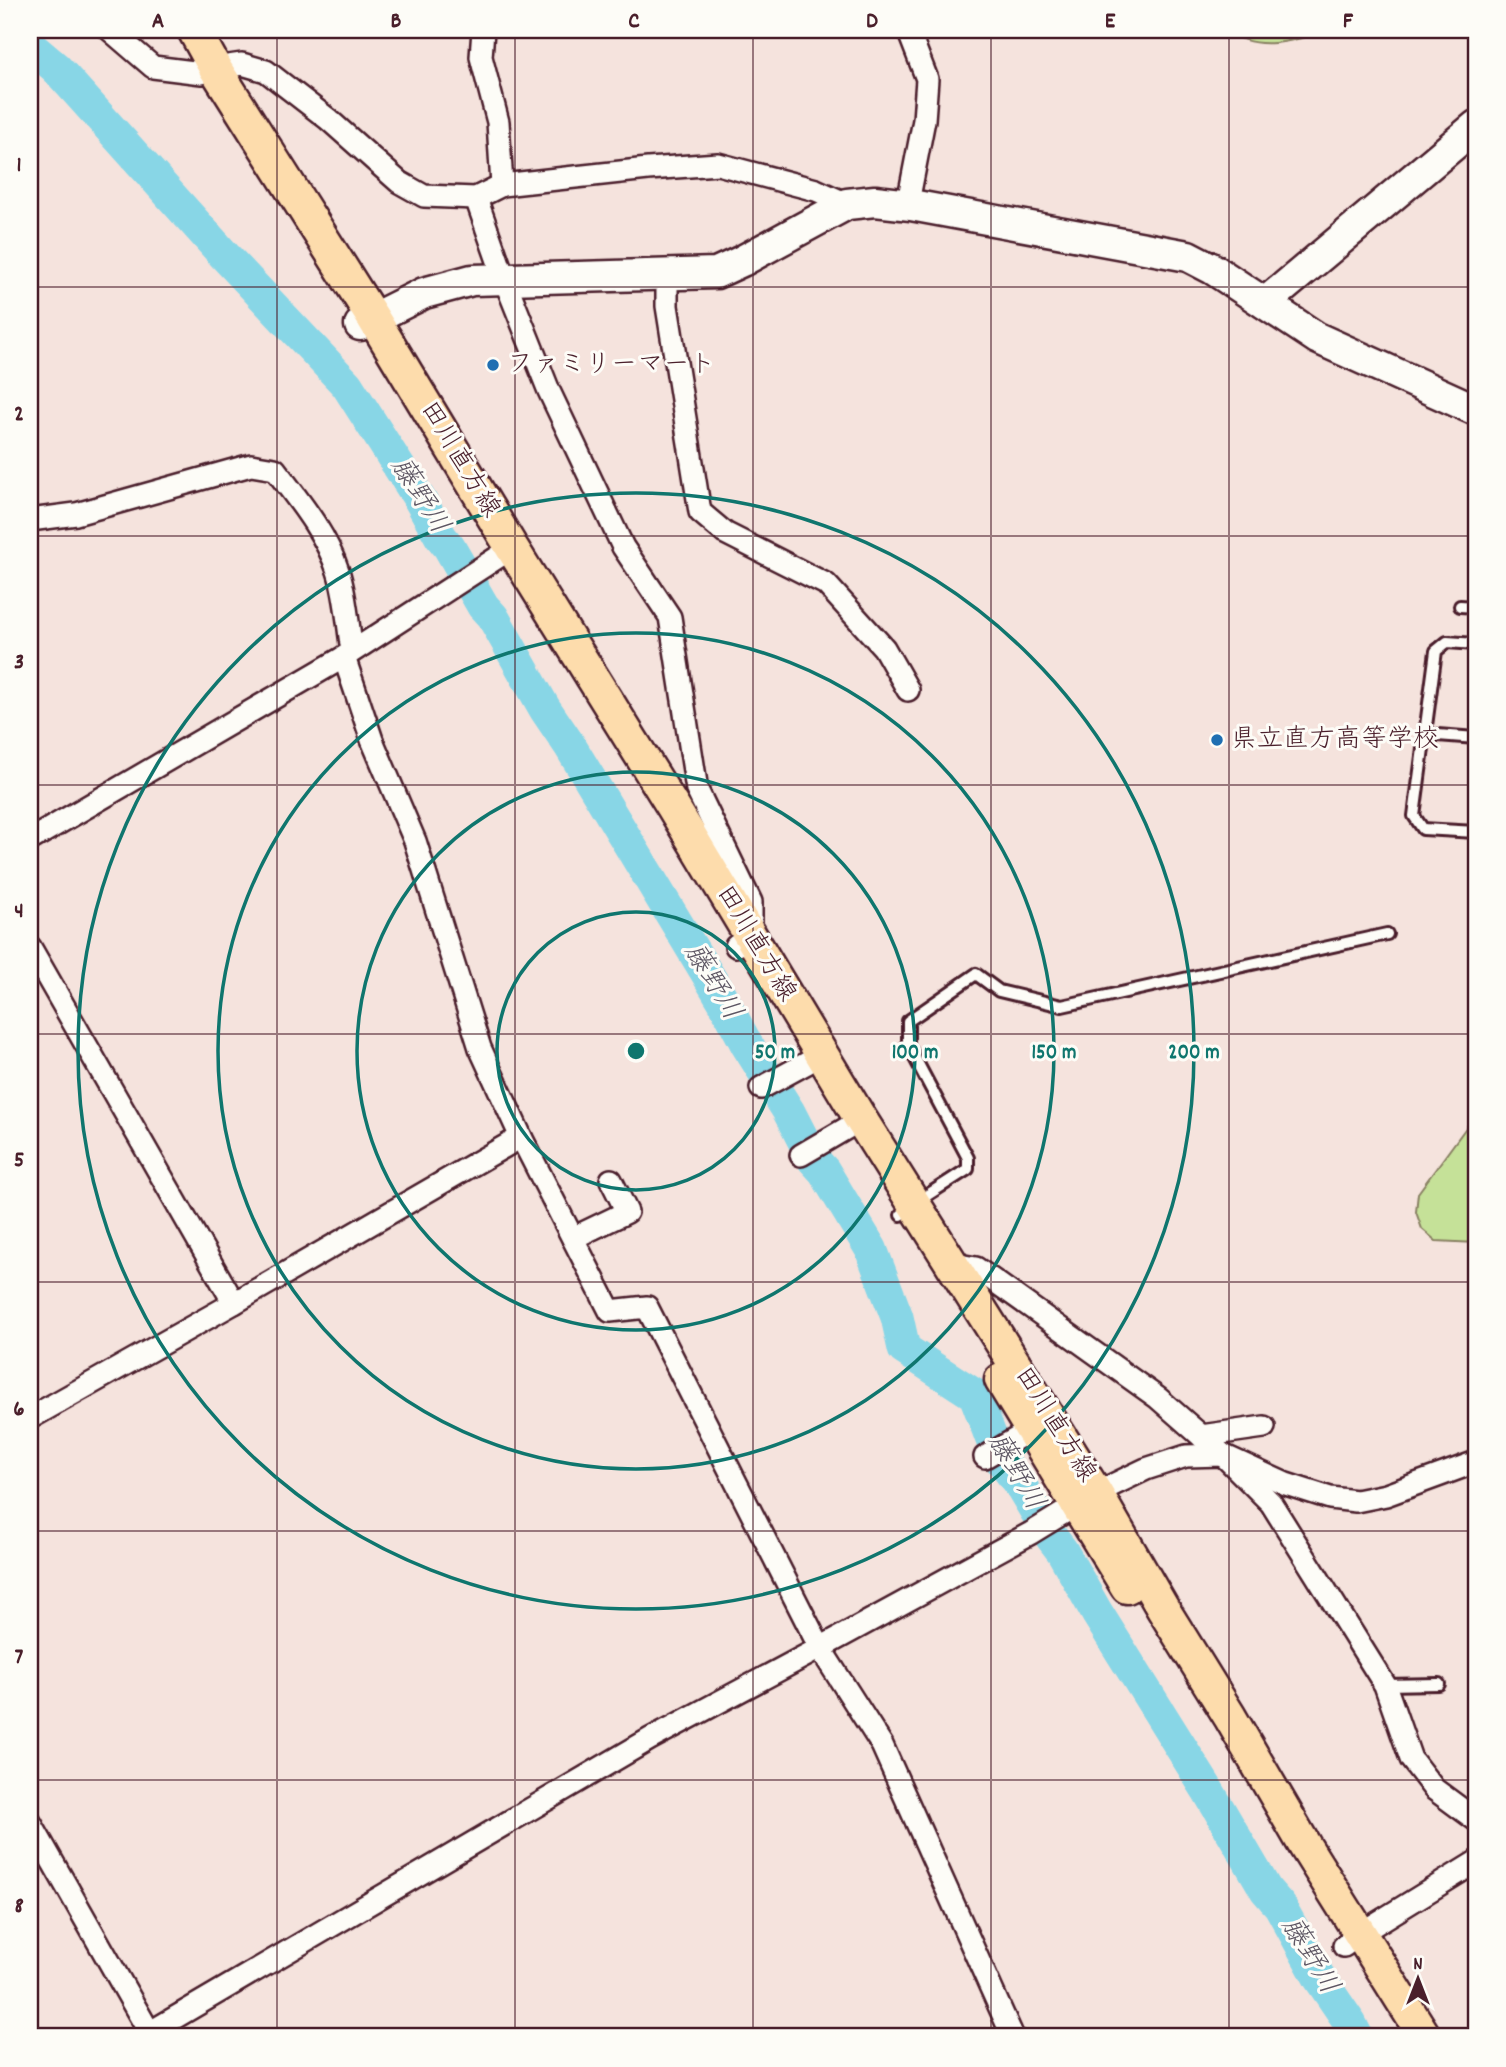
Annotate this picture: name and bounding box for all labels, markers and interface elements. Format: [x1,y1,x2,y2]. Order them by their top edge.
text: A [152,6,164,39]
text: B [391,6,402,39]
text: C [628,6,640,39]
text: D [866,6,878,39]
text: E [1105,6,1116,39]
text: F [1343,6,1354,39]
text: 1 [16,150,22,183]
place label: ファミリーマート [507,347,716,384]
marker: ファミリーマート [485,357,501,373]
street label: 田川直方線 [410,395,508,525]
text: 2 [14,399,24,432]
water label: 藤野川 [379,451,457,543]
text: 3 [14,647,24,680]
place label: 県立直方高等学校 [1231,722,1439,759]
marker: 県立直方高等学校 [1209,732,1225,748]
street label: 田川直方線 [706,879,804,1009]
text: 4 [14,896,24,929]
water label: 藤野川 [672,937,750,1029]
centre of rings [624,1039,648,1063]
text: 50 m [755,1039,795,1069]
text: 100 m [892,1039,938,1069]
text: 150 m [1031,1039,1077,1069]
text: 200 m [1168,1039,1220,1069]
text: 5 [14,1145,24,1178]
street label: 田川直方線 [1004,1360,1104,1490]
text: 6 [13,1394,25,1427]
water label: 藤野川 [976,1427,1052,1519]
text: 7 [15,1642,24,1675]
text: 8 [14,1891,24,1924]
water label: 藤野川 [1269,1911,1347,2003]
north arrow [1384,1944,1454,2014]
text: N [1413,1952,1423,1979]

